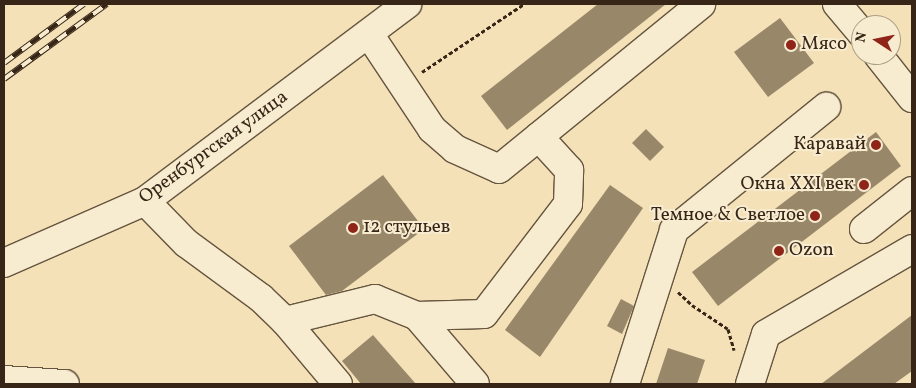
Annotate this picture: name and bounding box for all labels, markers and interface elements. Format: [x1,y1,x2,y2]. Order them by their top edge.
north arrow [851,15,901,65]
text: N [851,30,872,44]
place label: Мясо [801,34,847,56]
marker: Мясо [785,39,797,51]
street label: Оренбургская улица [135,86,293,210]
place label: Каравай [793,134,866,156]
marker: Каравай [870,139,882,151]
place label: Окна XXI век [741,174,854,196]
marker: Окна XXI век [858,179,870,191]
place label: Темное & Светлое [651,205,805,227]
marker: Темное & Светлое [809,210,821,222]
place label: 12 стульев [363,217,450,239]
marker: 12 стульев [347,222,359,234]
place label: Ozon [789,240,834,262]
marker: Ozon [773,245,785,257]

